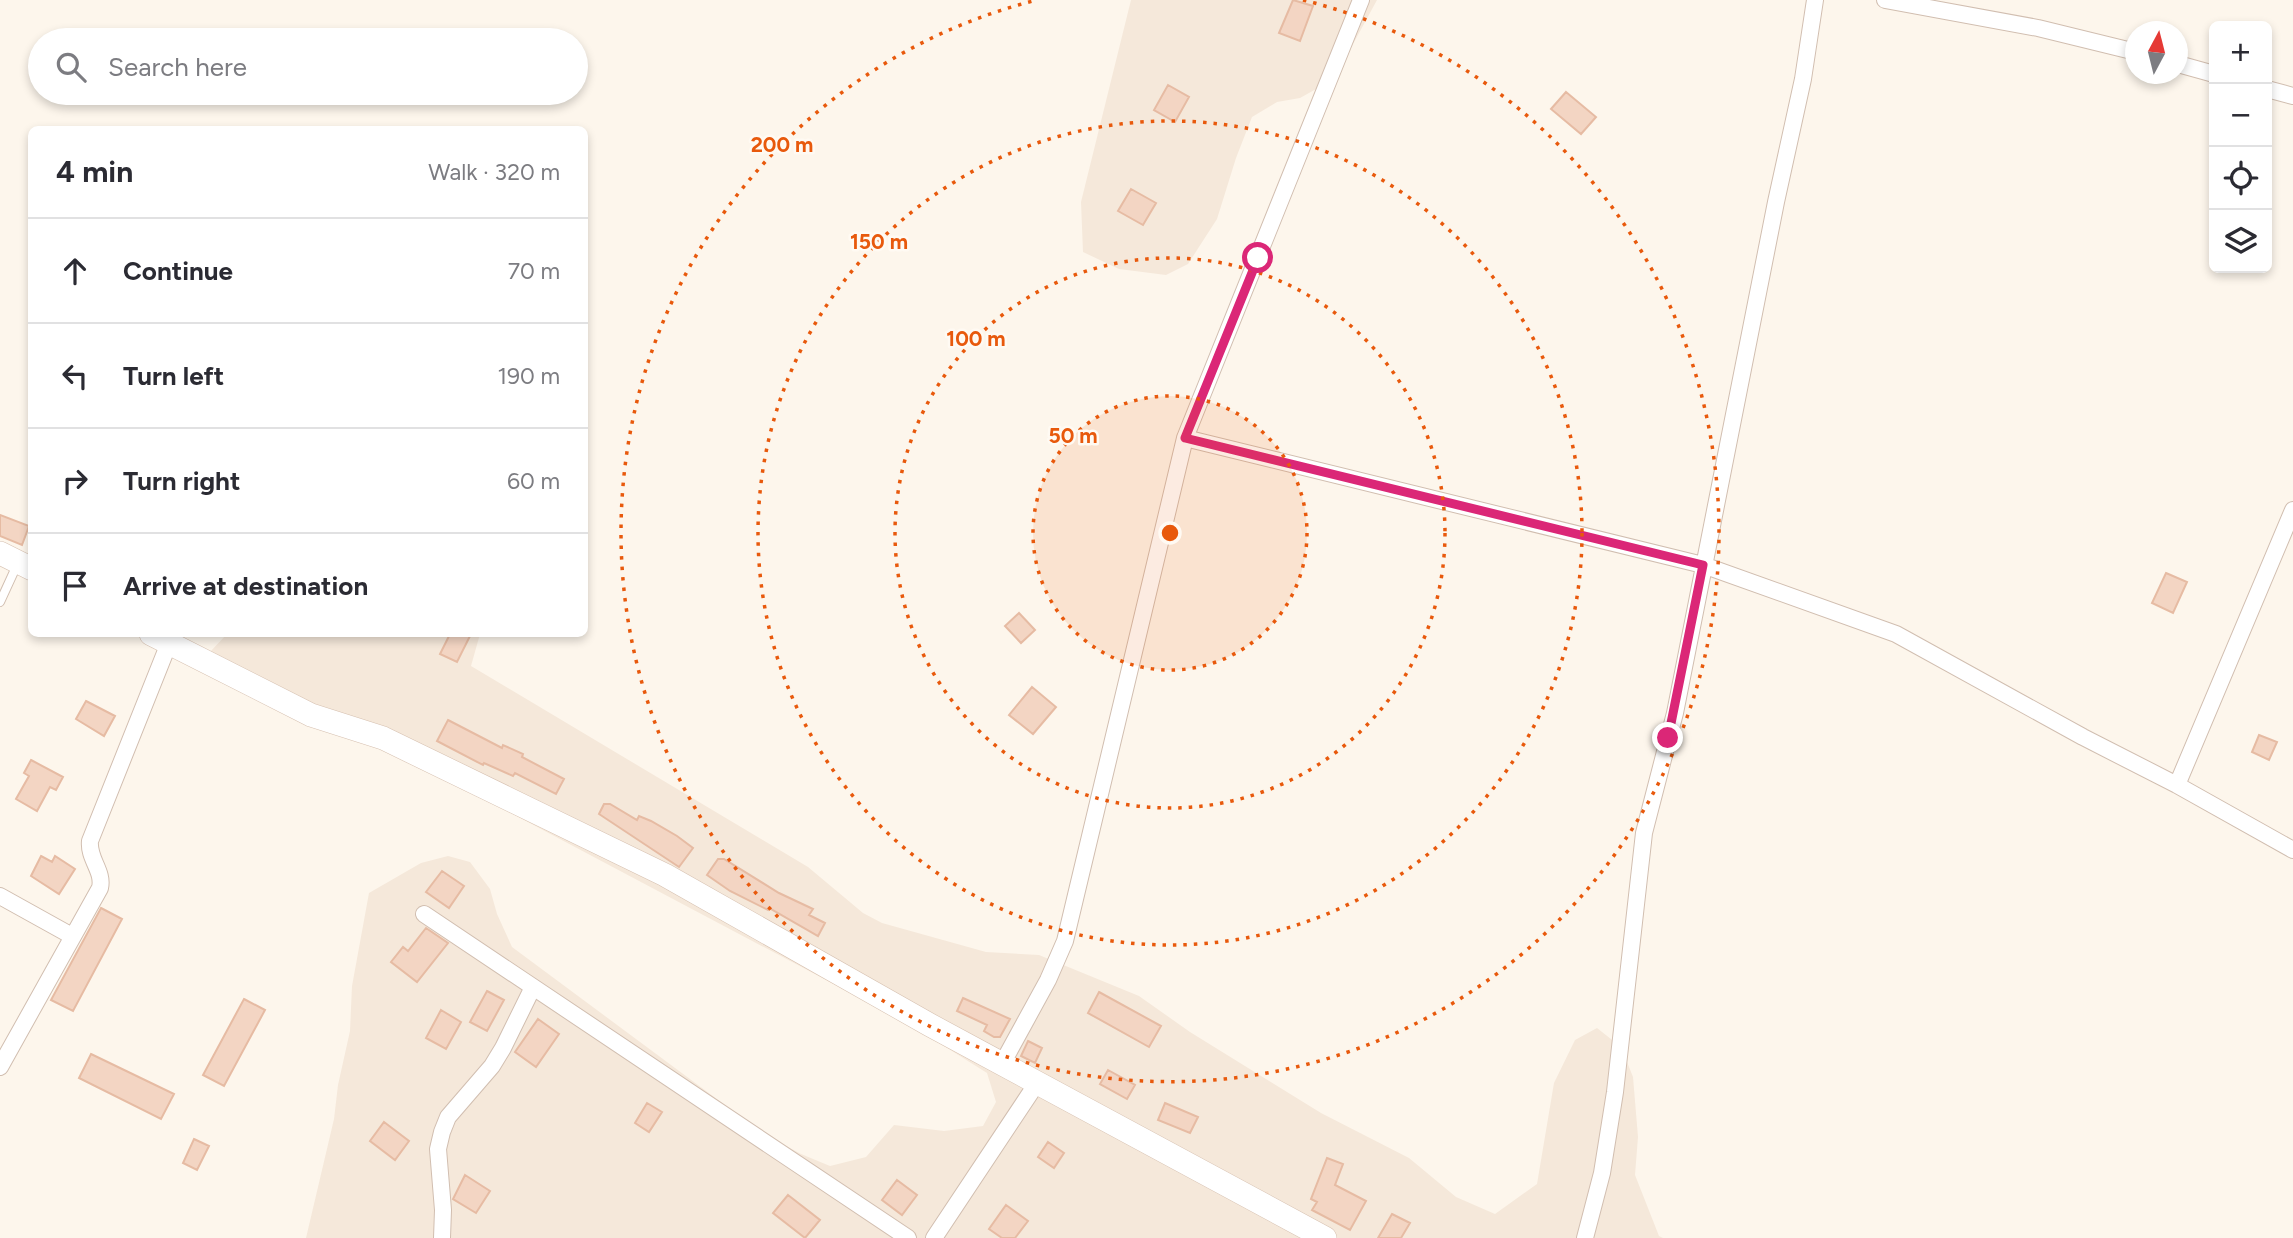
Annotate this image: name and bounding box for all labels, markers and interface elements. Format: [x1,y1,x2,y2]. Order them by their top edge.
north arrow [2125,21,2188,84]
map controls [2209,21,2272,273]
button: + [2209,21,2272,84]
search box [28,28,588,105]
icon: search [52,48,90,86]
text: Search here [108,51,247,83]
button: − [2209,84,2272,147]
text: 200 m [751,132,813,157]
button: locate [2209,147,2272,210]
text: 4 min [56,153,133,190]
text: Walk · 320 m [428,158,560,186]
button: layers [2209,210,2272,273]
text: 150 m [850,229,908,254]
route start [1242,242,1273,273]
icon: ahead [56,252,94,290]
text: Continue [123,255,233,287]
text: 70 m [508,257,560,285]
text: 100 m [946,326,1006,351]
icon: left [56,357,94,395]
text: Turn left [123,360,224,392]
text: 190 m [497,362,560,390]
text: 50 m [1048,423,1098,448]
icon: right [56,462,94,500]
text: Turn right [123,465,240,497]
text: 60 m [507,467,560,495]
centre of rings [1158,521,1182,545]
icon: arrive [56,567,94,605]
text: Arrive at destination [123,570,368,602]
route end [1652,722,1683,753]

